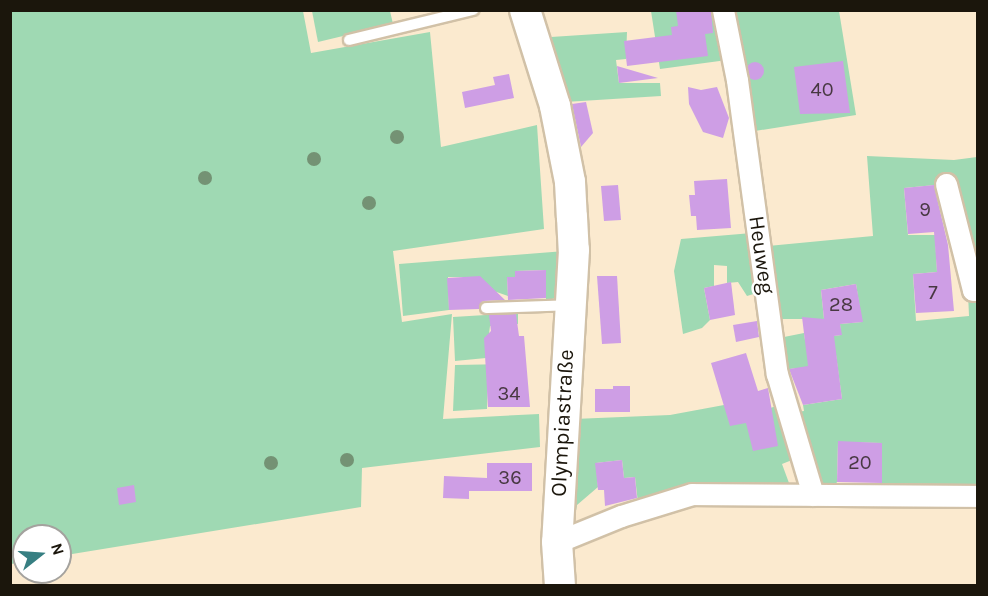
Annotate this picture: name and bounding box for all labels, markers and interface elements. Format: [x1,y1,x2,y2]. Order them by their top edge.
house number: 40 [810,77,834,101]
house number: 9 [919,197,931,221]
street label: Heuweg [742,214,780,296]
house number: 7 [928,280,938,304]
house number: 28 [829,292,853,316]
street label: Olympiastraße [546,349,580,497]
house number: 34 [498,381,520,405]
house number: 20 [848,450,872,474]
house number: 36 [498,465,522,489]
north arrow [12,524,72,584]
text: N [47,541,69,557]

